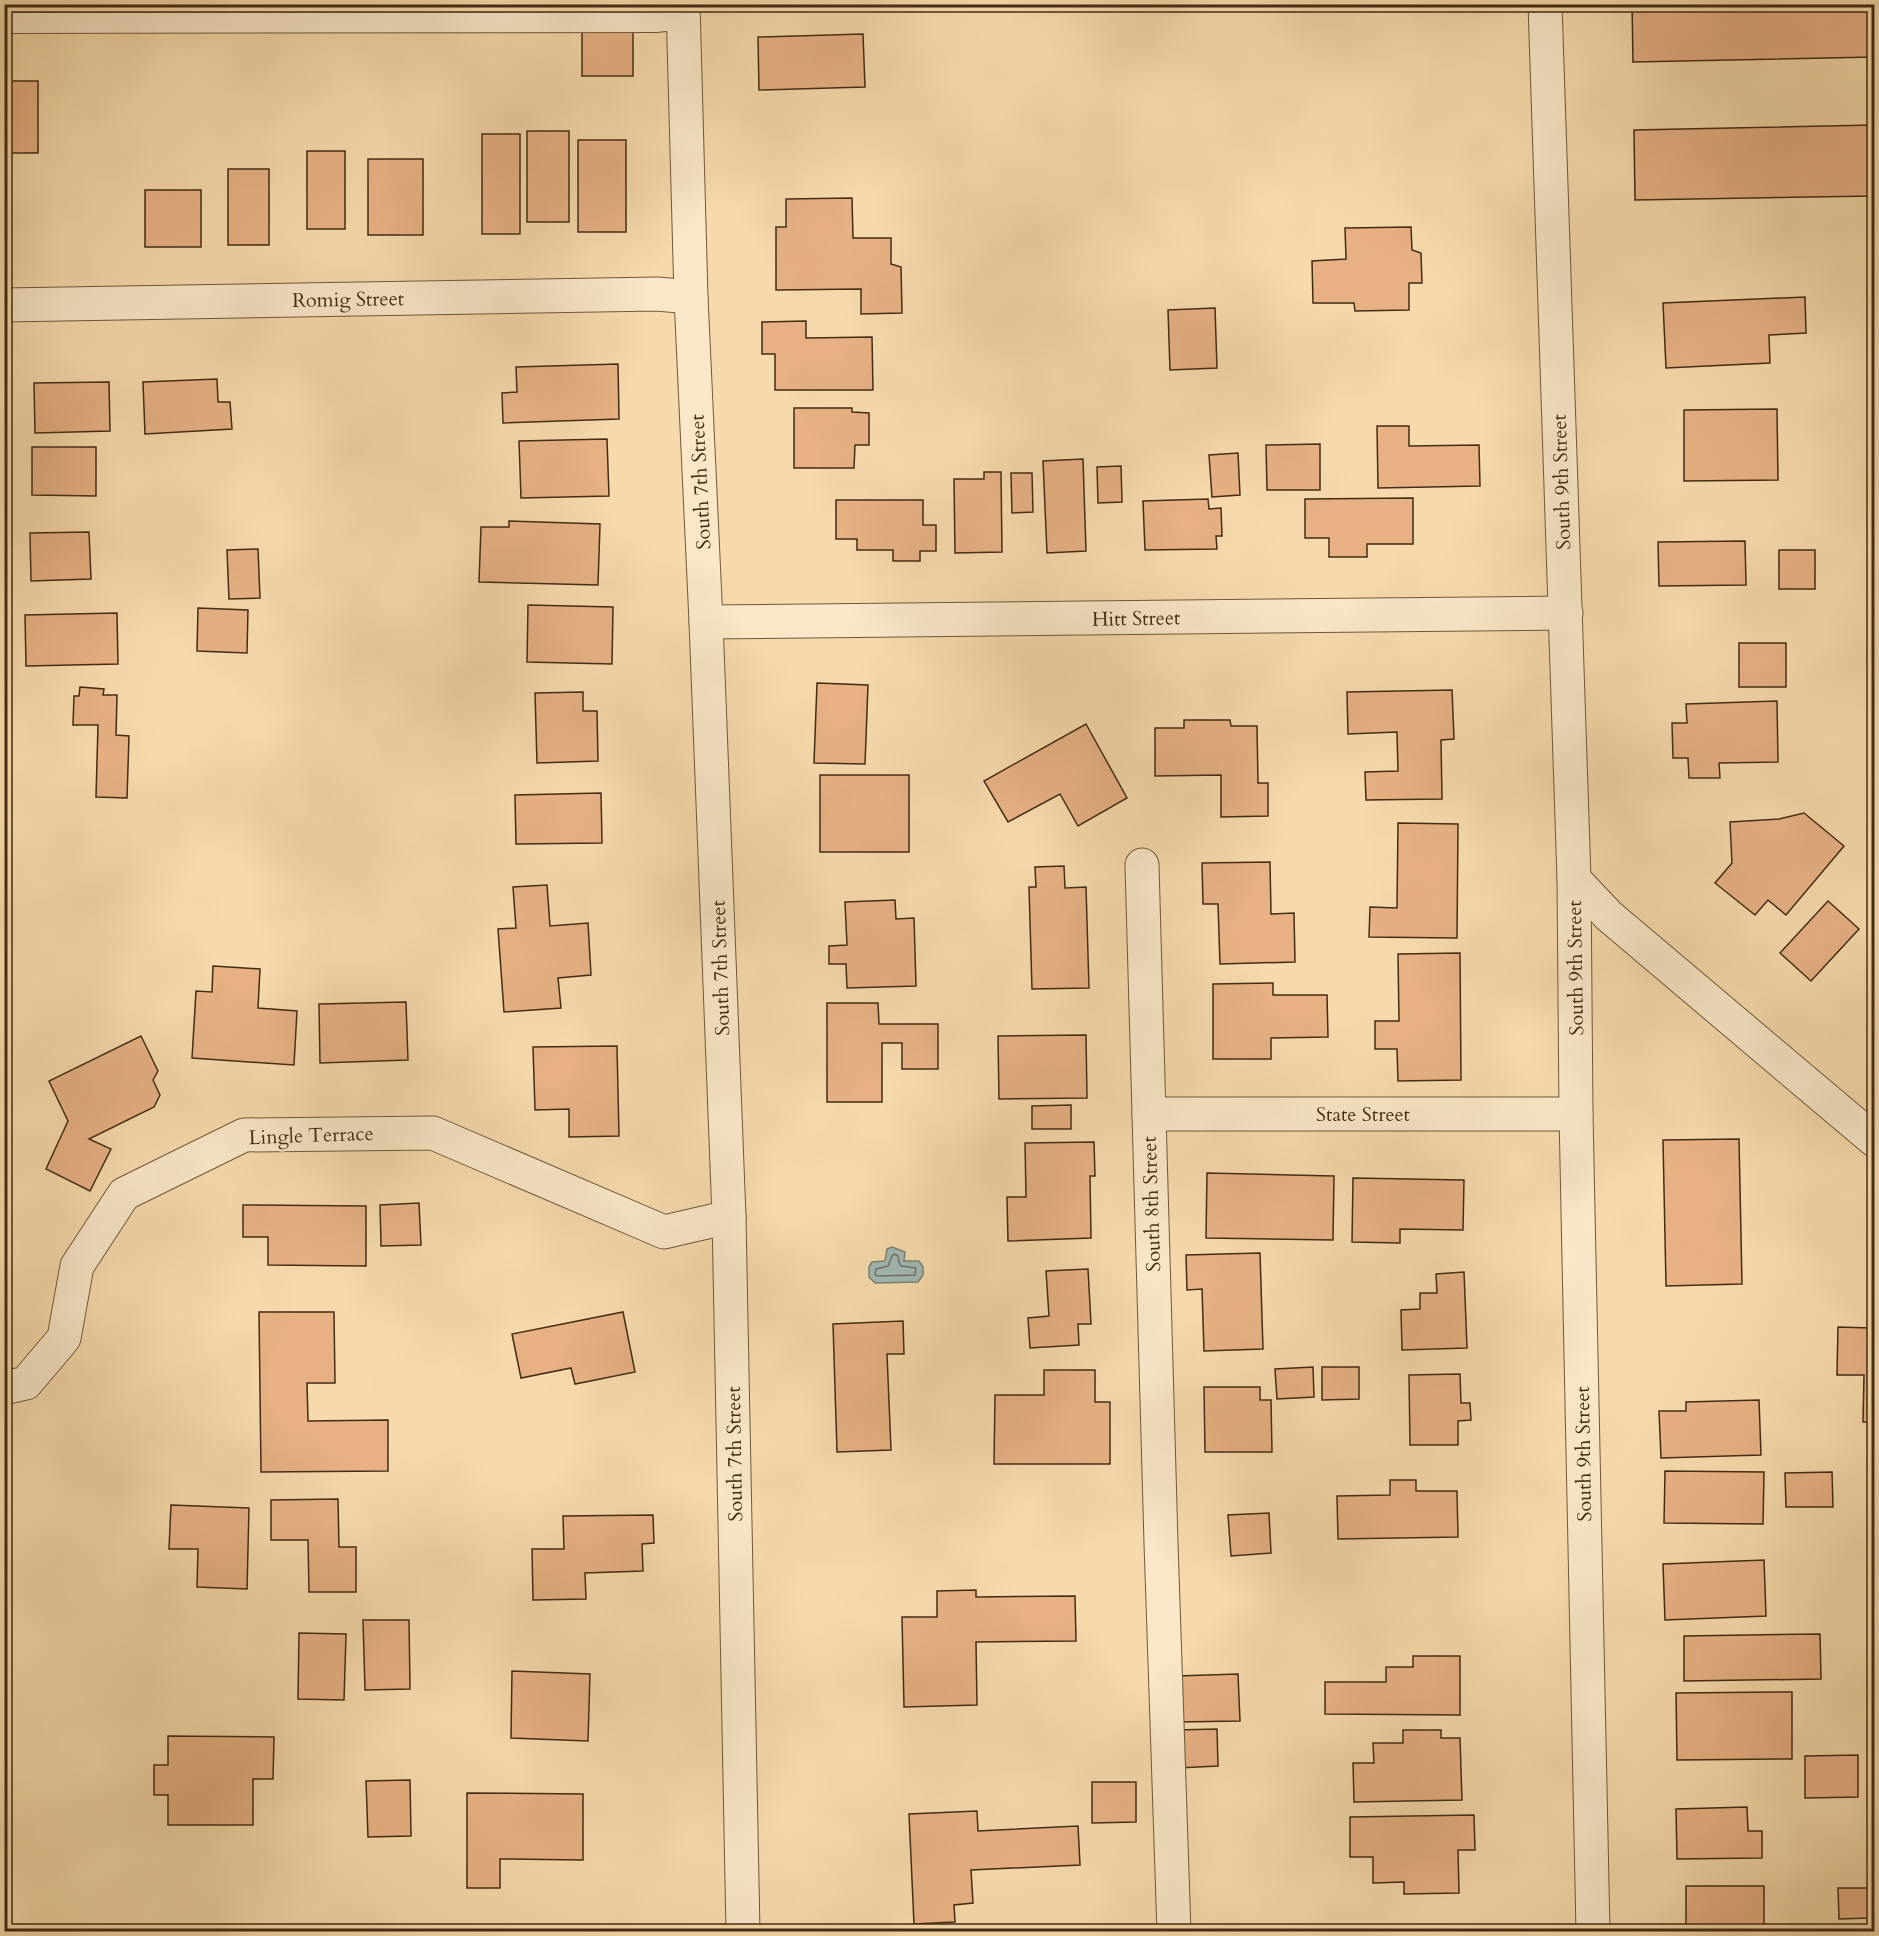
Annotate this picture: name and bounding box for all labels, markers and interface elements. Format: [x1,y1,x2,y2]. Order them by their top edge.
street label: Romig Street [292,285,405,314]
street label: South 7th Street [683,413,718,550]
street label: South 9th Street [1546,413,1577,550]
street label: Hitt Street [1092,604,1181,633]
street label: South 7th Street [705,899,736,1036]
street label: South 9th Street [1561,899,1590,1036]
street label: State Street [1316,1101,1411,1128]
street label: Lingle Terrace [248,1120,374,1151]
street label: South 8th Street [1136,1135,1167,1272]
street label: South 7th Street [720,1385,749,1522]
street label: South 9th Street [1569,1385,1598,1522]

